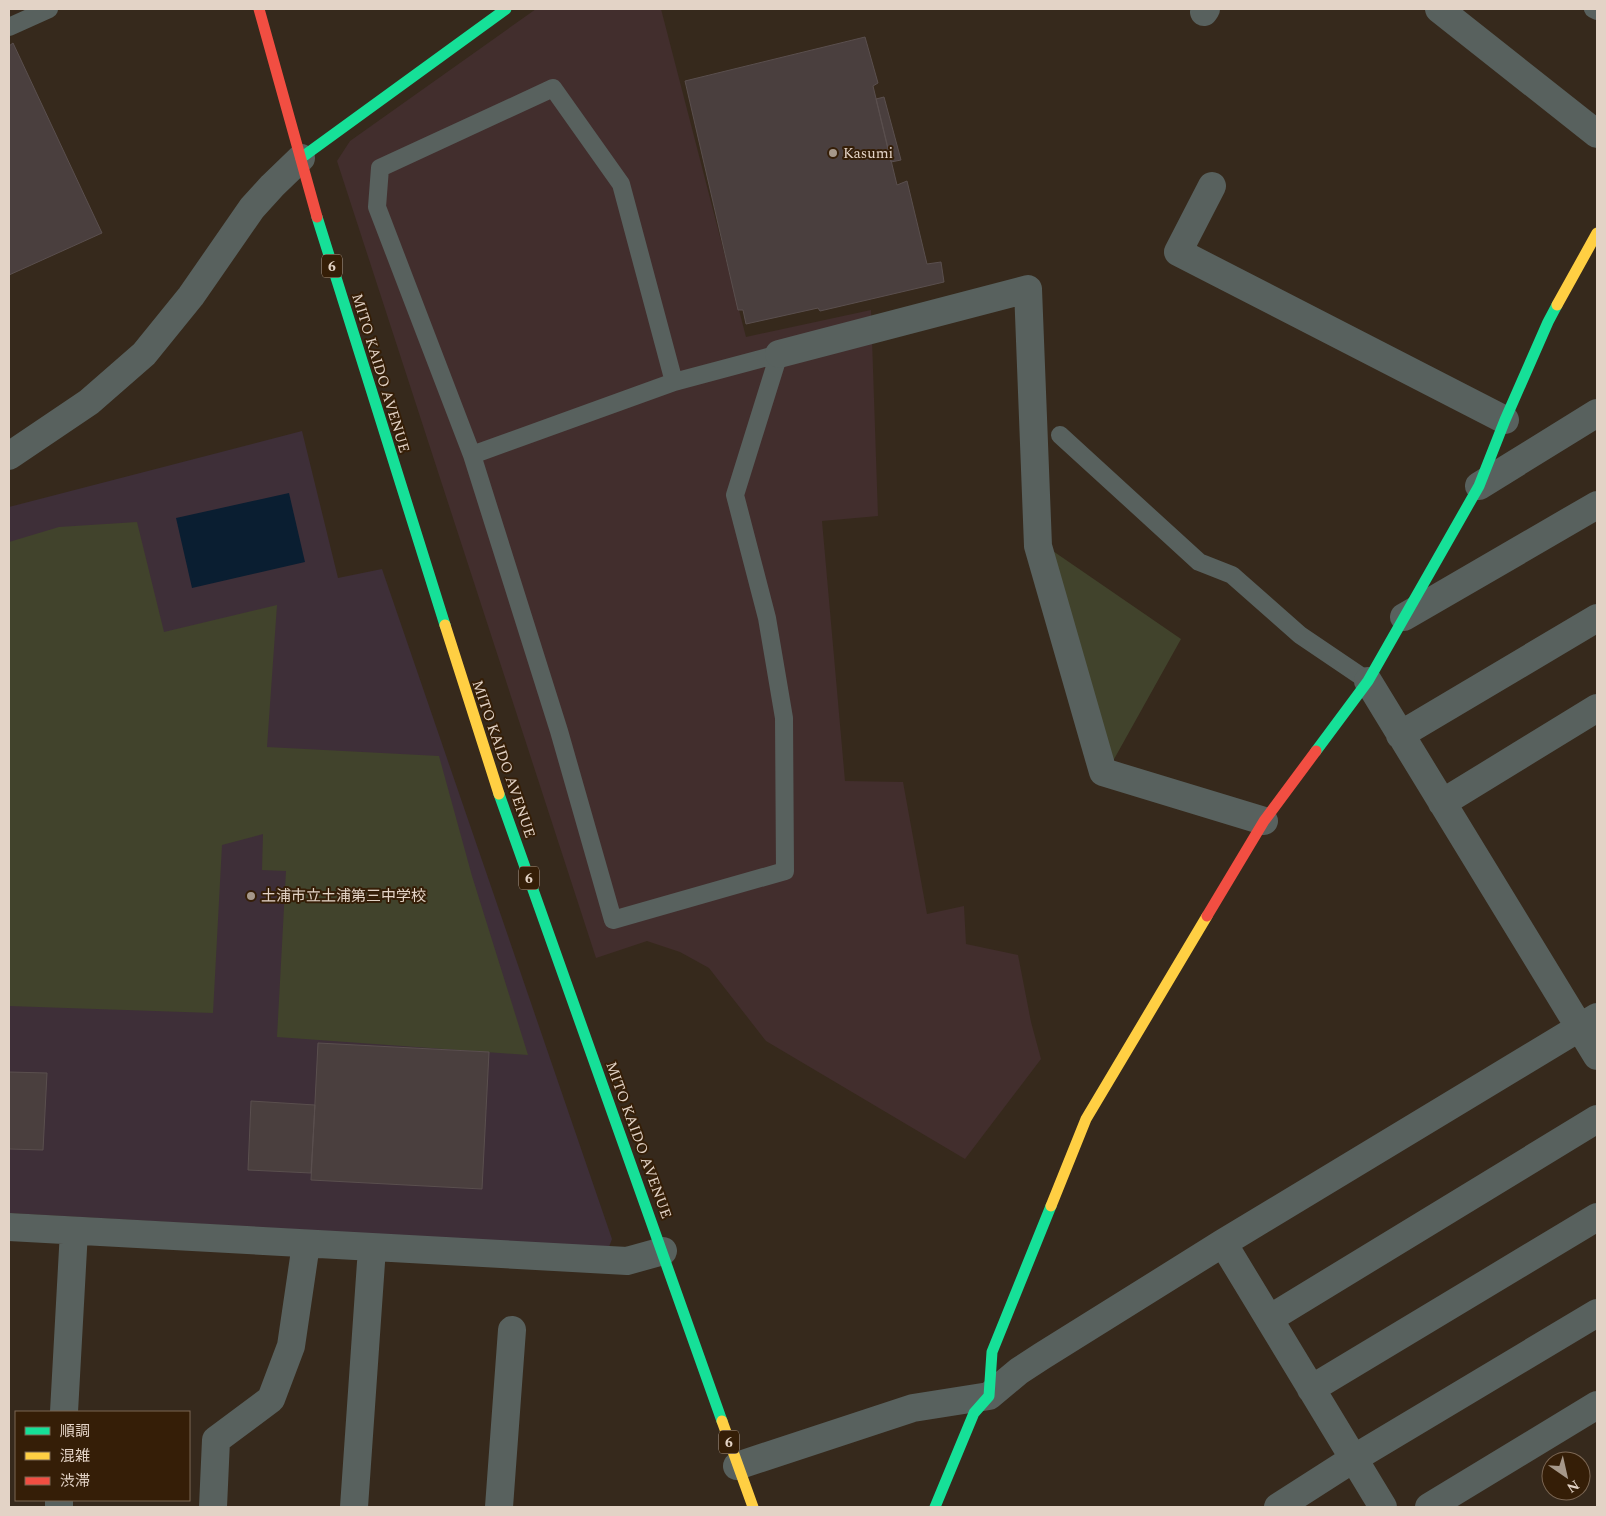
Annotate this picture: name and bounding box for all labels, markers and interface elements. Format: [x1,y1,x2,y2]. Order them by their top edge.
place label: Kasumi [843,142,893,165]
marker: Kasumi [827,147,839,159]
road number: 6 [322,255,342,278]
street label: MITO KAIDO AVENUE [345,291,416,456]
street label: MITO KAIDO AVENUE [466,677,541,841]
road number: 6 [519,866,539,890]
place label: 土浦市立土浦第三中学校 [261,885,426,908]
marker: 土浦市立土浦第三中学校 [245,890,257,902]
street label: MITO KAIDO AVENUE [599,1058,678,1222]
legend [15,1411,190,1501]
text: 順調 [60,1420,90,1443]
road number: 6 [719,1430,739,1454]
text: 混雑 [60,1445,90,1468]
north arrow [1541,1451,1591,1501]
text: 渋滞 [60,1470,90,1493]
text: N [1562,1474,1584,1498]

